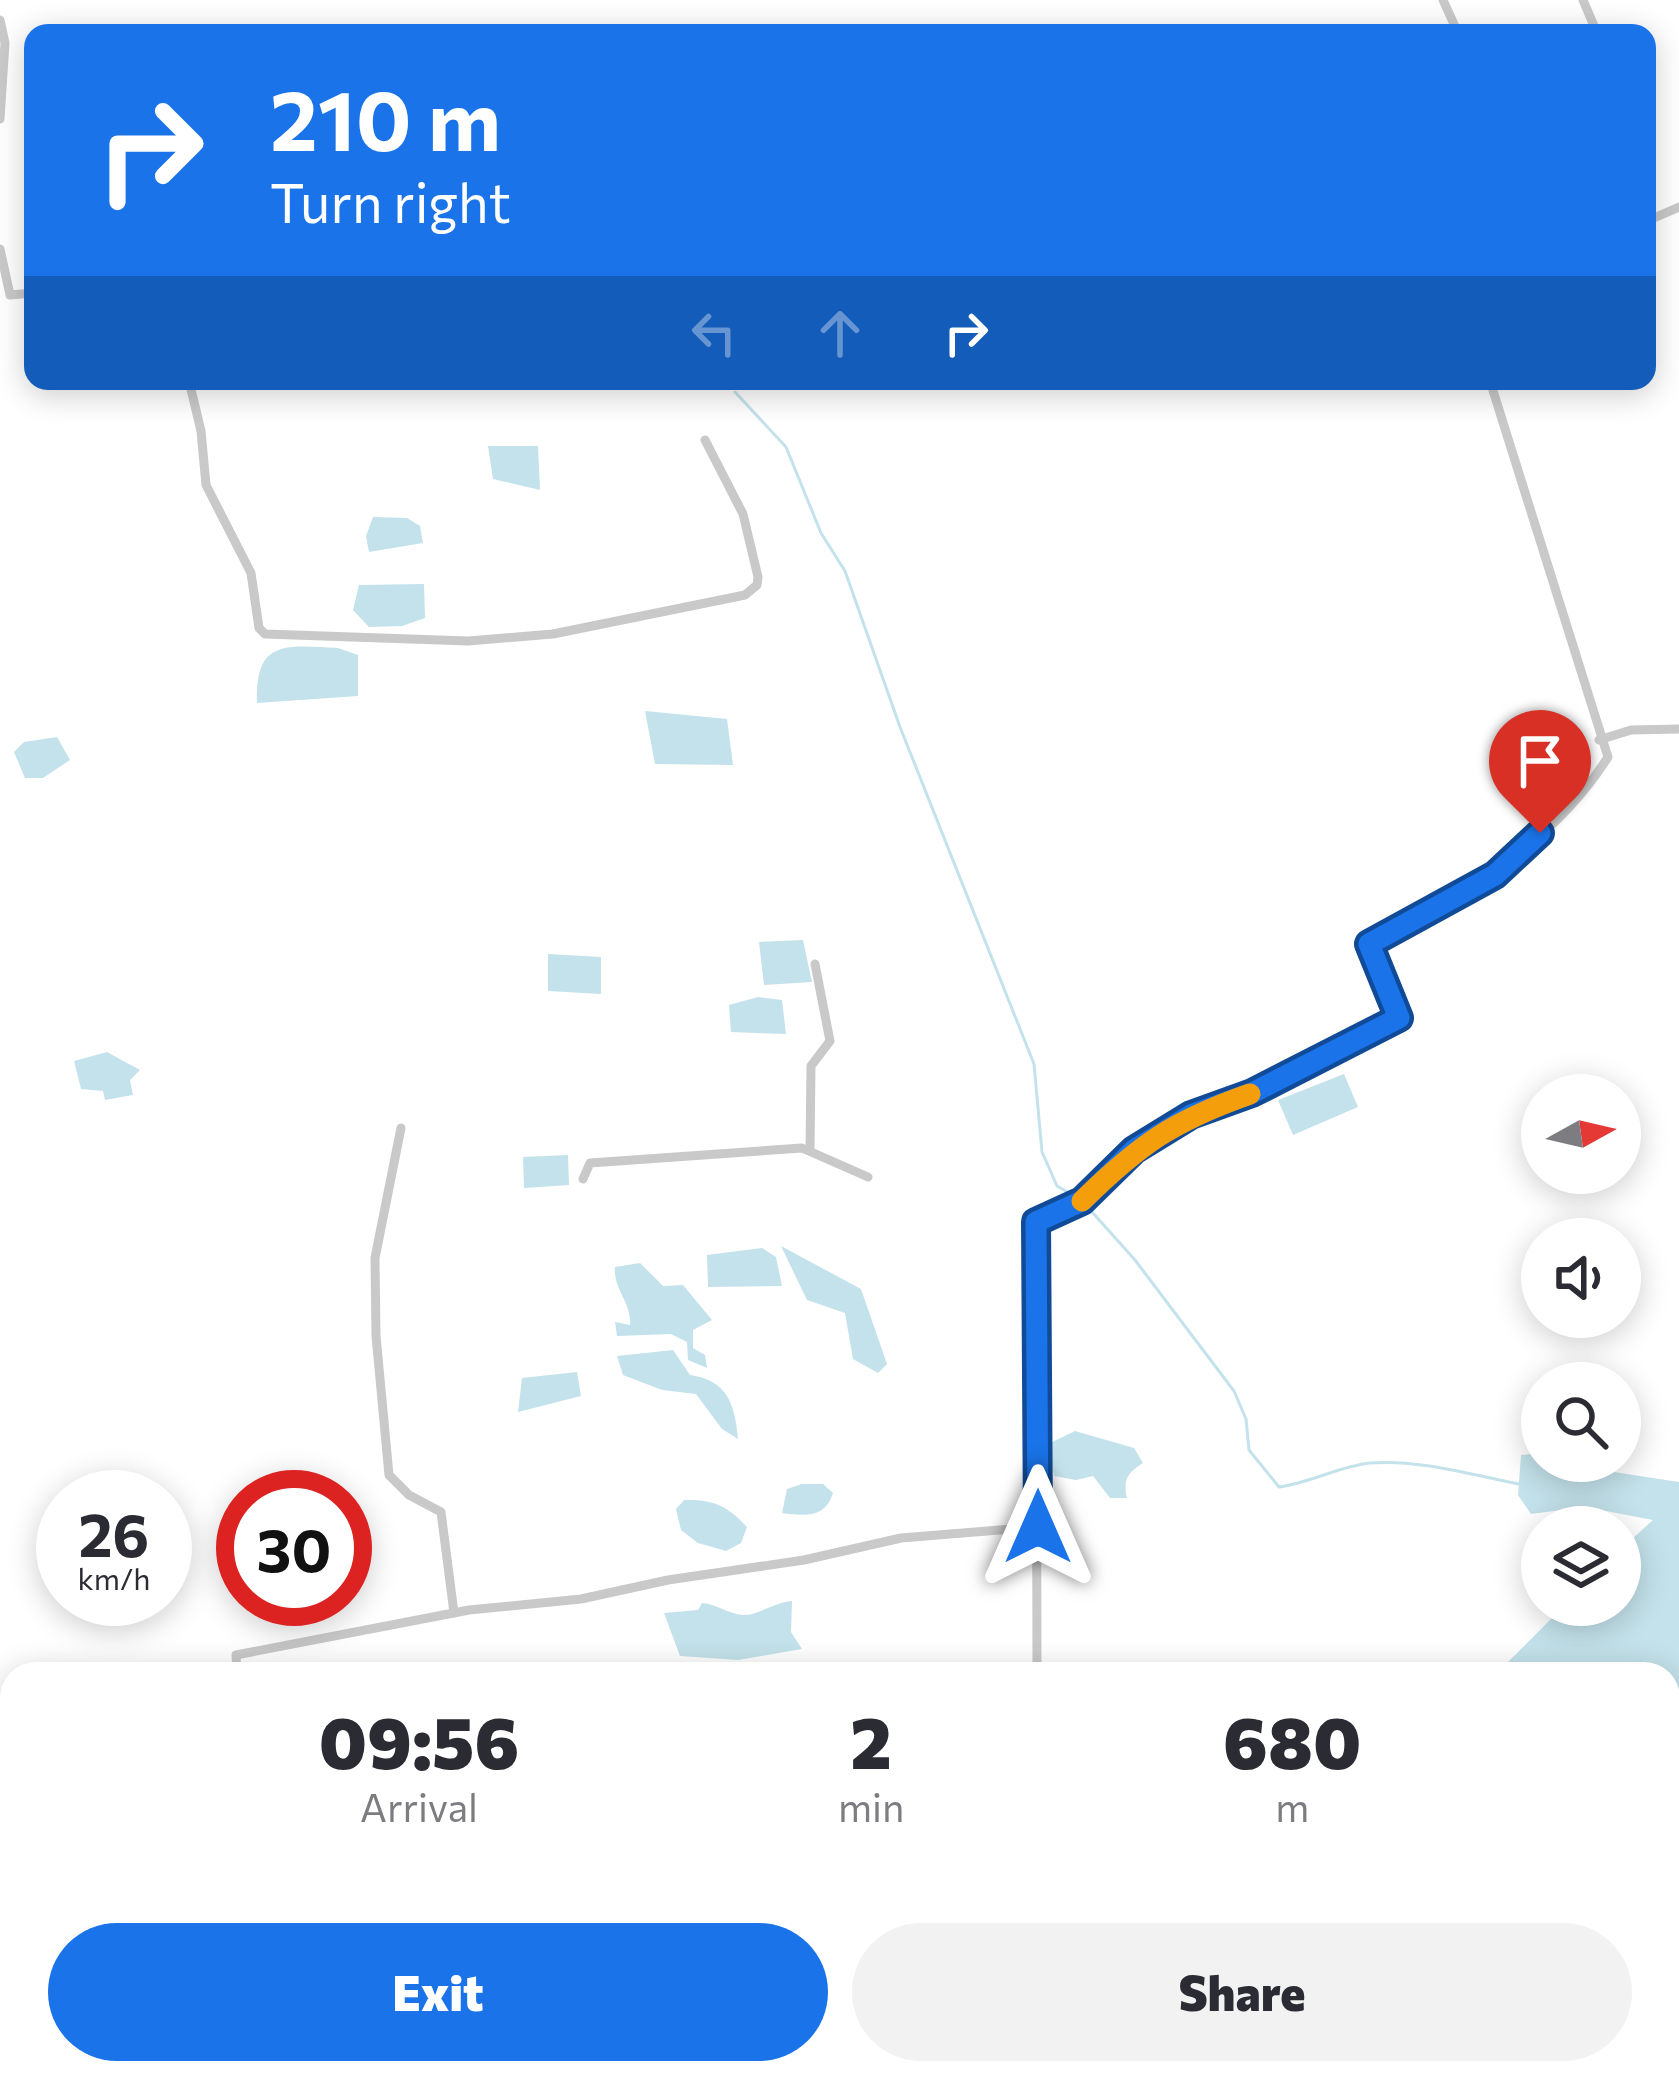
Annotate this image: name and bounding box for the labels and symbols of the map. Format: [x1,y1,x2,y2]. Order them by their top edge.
pin [1489,710,1591,833]
north arrow [1521,1074,1641,1194]
position arrow [975,1464,1101,1590]
speed limit sign: 30 [216,1470,372,1626]

